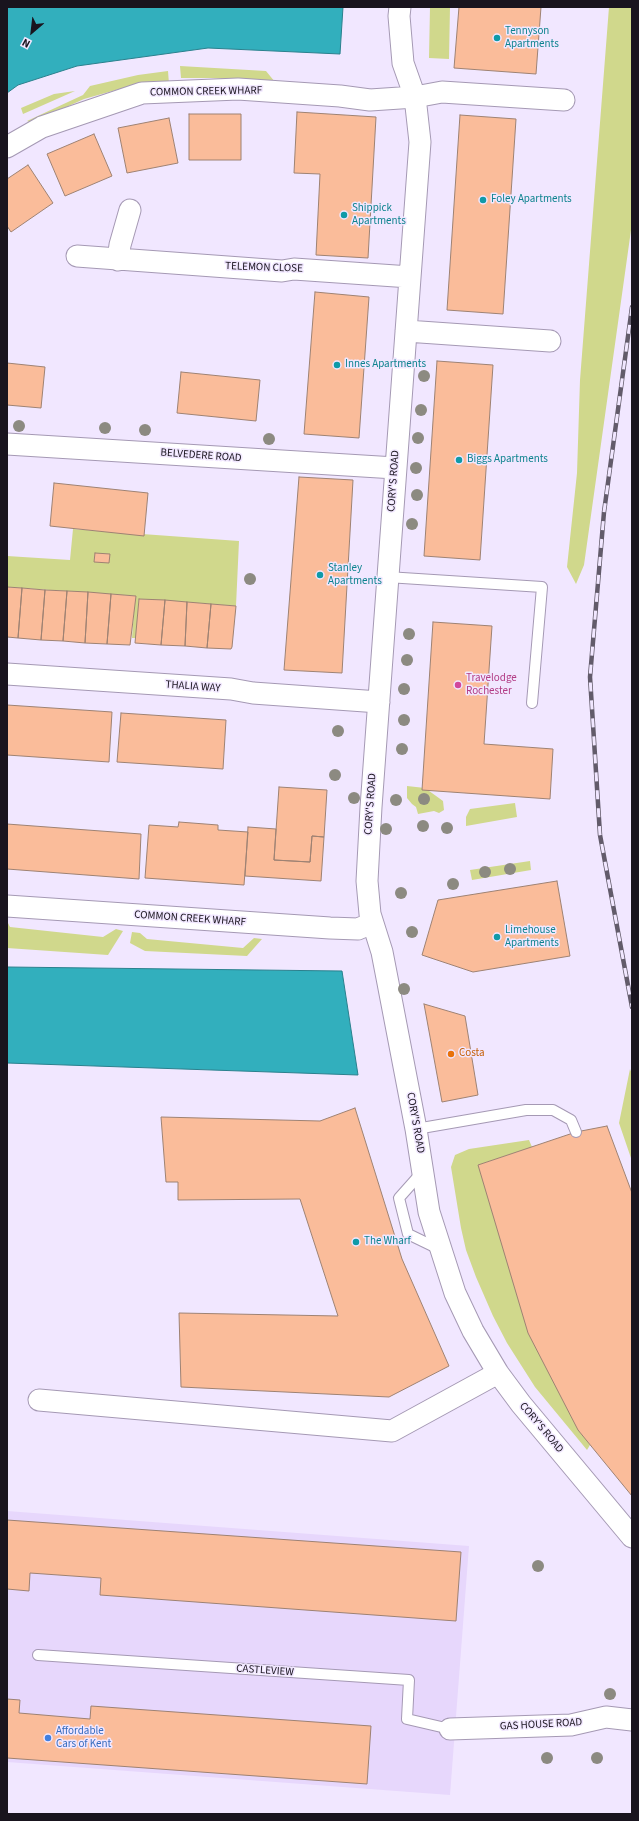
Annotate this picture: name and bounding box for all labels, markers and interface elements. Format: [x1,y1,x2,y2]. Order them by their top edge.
north arrow [12,12,52,52]
place label: Tennyson Apartments [505,25,559,51]
marker: Tennyson Apartments [492,33,502,43]
text: N [19,35,33,51]
street label: COMMON CREEK WHARF [150,84,262,100]
place label: Foley Apartments [491,193,572,207]
marker: Foley Apartments [478,195,488,205]
place label: Shippick Apartments [352,202,406,228]
marker: Shippick Apartments [339,210,349,220]
street label: TELEMON CLOSE [225,260,303,276]
place label: Innes Apartments [345,358,426,372]
marker: Innes Apartments [332,360,342,370]
street label: BELVEDERE ROAD [160,447,242,465]
street label: CORY'S ROAD [385,450,403,512]
place label: Biggs Apartments [467,453,548,467]
marker: Biggs Apartments [454,455,464,465]
place label: Stanley Apartments [328,562,382,588]
marker: Stanley Apartments [315,570,325,580]
place label: Travelodge Rochester [466,672,517,698]
street label: THALIA WAY [165,678,221,696]
marker: Travelodge Rochester [453,680,463,690]
street label: CORY'S ROAD [362,773,380,835]
street label: COMMON CREEK WHARF [134,909,246,929]
place label: Limehouse Apartments [505,924,559,950]
marker: Limehouse Apartments [492,932,502,942]
place label: Costa [459,1047,485,1061]
marker: Costa [446,1049,456,1059]
street label: CORY'S ROAD [403,1091,427,1155]
place label: The Wharf [364,1235,411,1249]
marker: The Wharf [351,1237,361,1247]
street label: CORY'S ROAD [516,1400,566,1456]
street label: CASTLEVIEW [236,1662,294,1680]
street label: GAS HOUSE ROAD [500,1716,582,1734]
place label: Affordable Cars of Kent [56,1725,111,1751]
marker: Affordable Cars of Kent [43,1733,53,1743]

